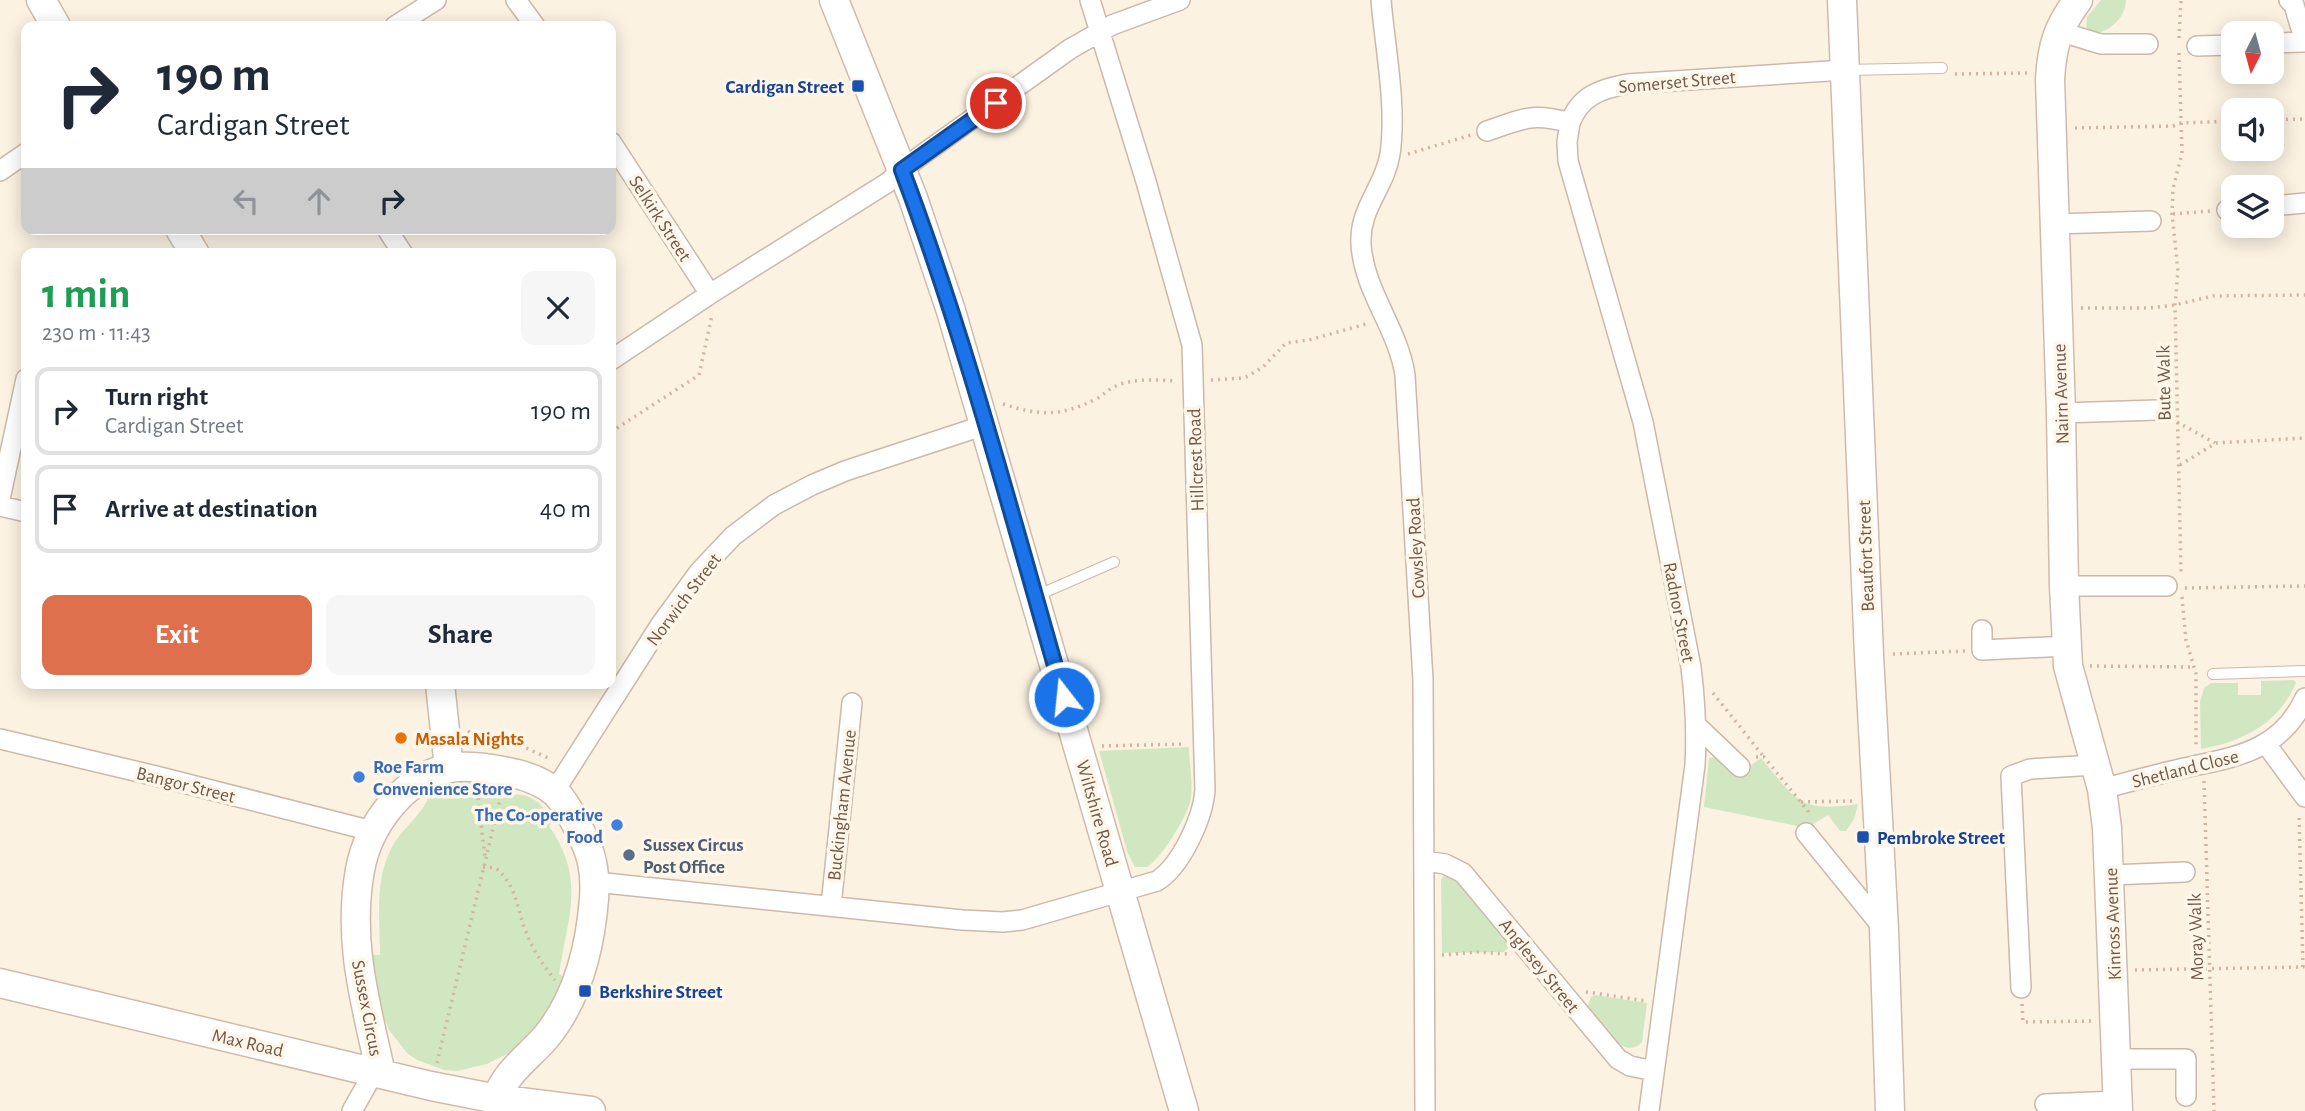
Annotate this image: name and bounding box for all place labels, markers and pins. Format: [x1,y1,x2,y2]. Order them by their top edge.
pin [966,73,1026,133]
place label: Cardigan Street [726,78,845,97]
marker: Cardigan Street [850,78,866,94]
marker: Masala Nights [393,730,409,746]
place label: Masala Nights [415,730,524,749]
place label: Roe Farm Convenience Store [373,758,513,799]
marker: Roe Farm Convenience Store [351,769,367,785]
place label: The Co-operative Food [474,806,603,847]
marker: The Co-operative Food [609,817,625,833]
marker: Pembroke Street [1855,829,1871,845]
place label: Pembroke Street [1877,829,2005,848]
place label: Sussex Circus Post Office [643,836,744,877]
marker: Sussex Circus Post Office [621,847,637,863]
marker: Berkshire Street [577,983,593,999]
place label: Berkshire Street [599,983,723,1002]

